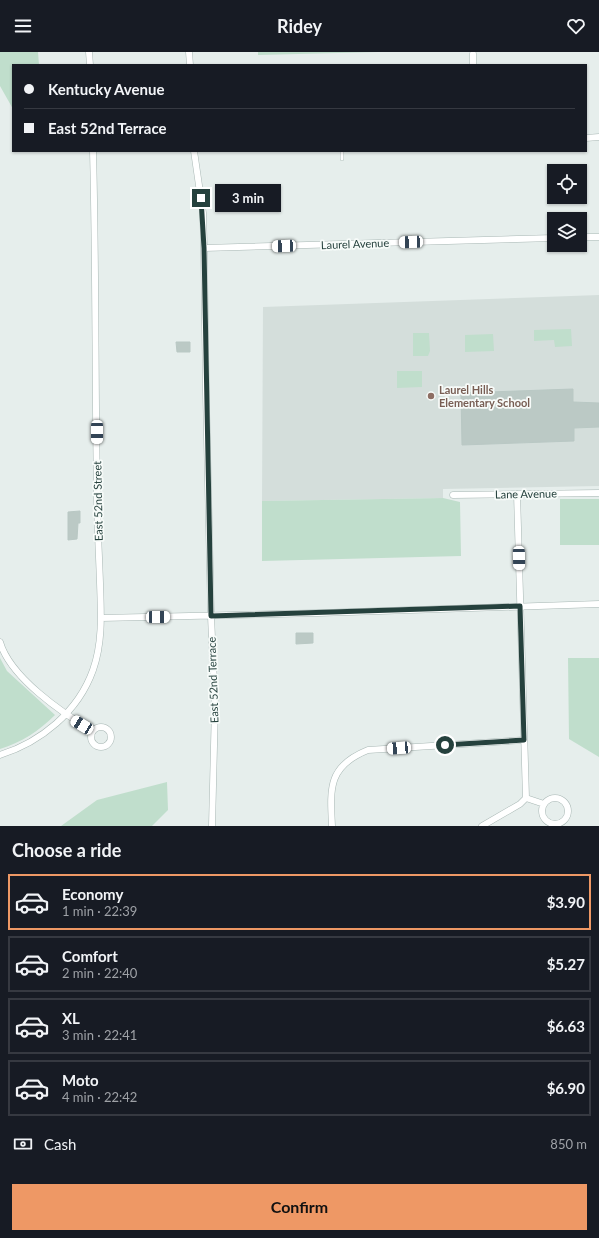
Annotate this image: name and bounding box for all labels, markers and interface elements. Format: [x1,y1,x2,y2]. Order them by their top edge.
icon: menu [12,15,34,37]
text: Ridey [277,15,322,37]
icon: heart [565,15,587,37]
text: Kentucky Avenue [48,80,164,98]
text: East 52nd Terrace [48,119,167,137]
map controls [547,164,587,252]
button: locate [547,164,587,204]
callout: 3 min [215,184,281,212]
route end [192,189,210,207]
text: 3 min [232,190,264,206]
button: layers [547,212,587,252]
street label: Laurel Avenue [321,236,390,251]
car [399,236,423,248]
car [272,240,296,252]
place label: Laurel Hills Elementary School [439,383,530,409]
marker: Laurel Hills Elementary School [426,391,436,401]
car [91,420,103,444]
street label: East 52nd Street [90,461,105,541]
street label: Lane Avenue [495,486,557,501]
car [513,546,525,570]
car [146,611,170,623]
street label: East 52nd Terrace [204,637,220,723]
car [69,714,95,736]
route start [436,736,454,754]
car [387,741,411,755]
text: Choose a ride [12,839,121,861]
icon: car [14,884,50,920]
text: Economy [62,885,123,903]
text: $3.90 [547,893,585,911]
text: 1 min · 22:39 [62,903,137,919]
icon: car [14,946,50,982]
text: Comfort [62,947,118,965]
text: $5.27 [547,955,585,973]
text: 2 min · 22:40 [62,965,137,981]
icon: car [14,1008,50,1044]
text: XL [62,1009,80,1027]
text: $6.63 [547,1017,585,1035]
text: 3 min · 22:41 [62,1027,137,1043]
icon: car [14,1070,50,1106]
text: Moto [62,1071,99,1089]
text: $6.90 [547,1079,585,1097]
text: 4 min · 22:42 [62,1089,137,1105]
icon: cash [12,1133,34,1155]
text: Cash [44,1135,76,1153]
text: 850 m [550,1136,587,1152]
button: Confirm [12,1184,587,1230]

